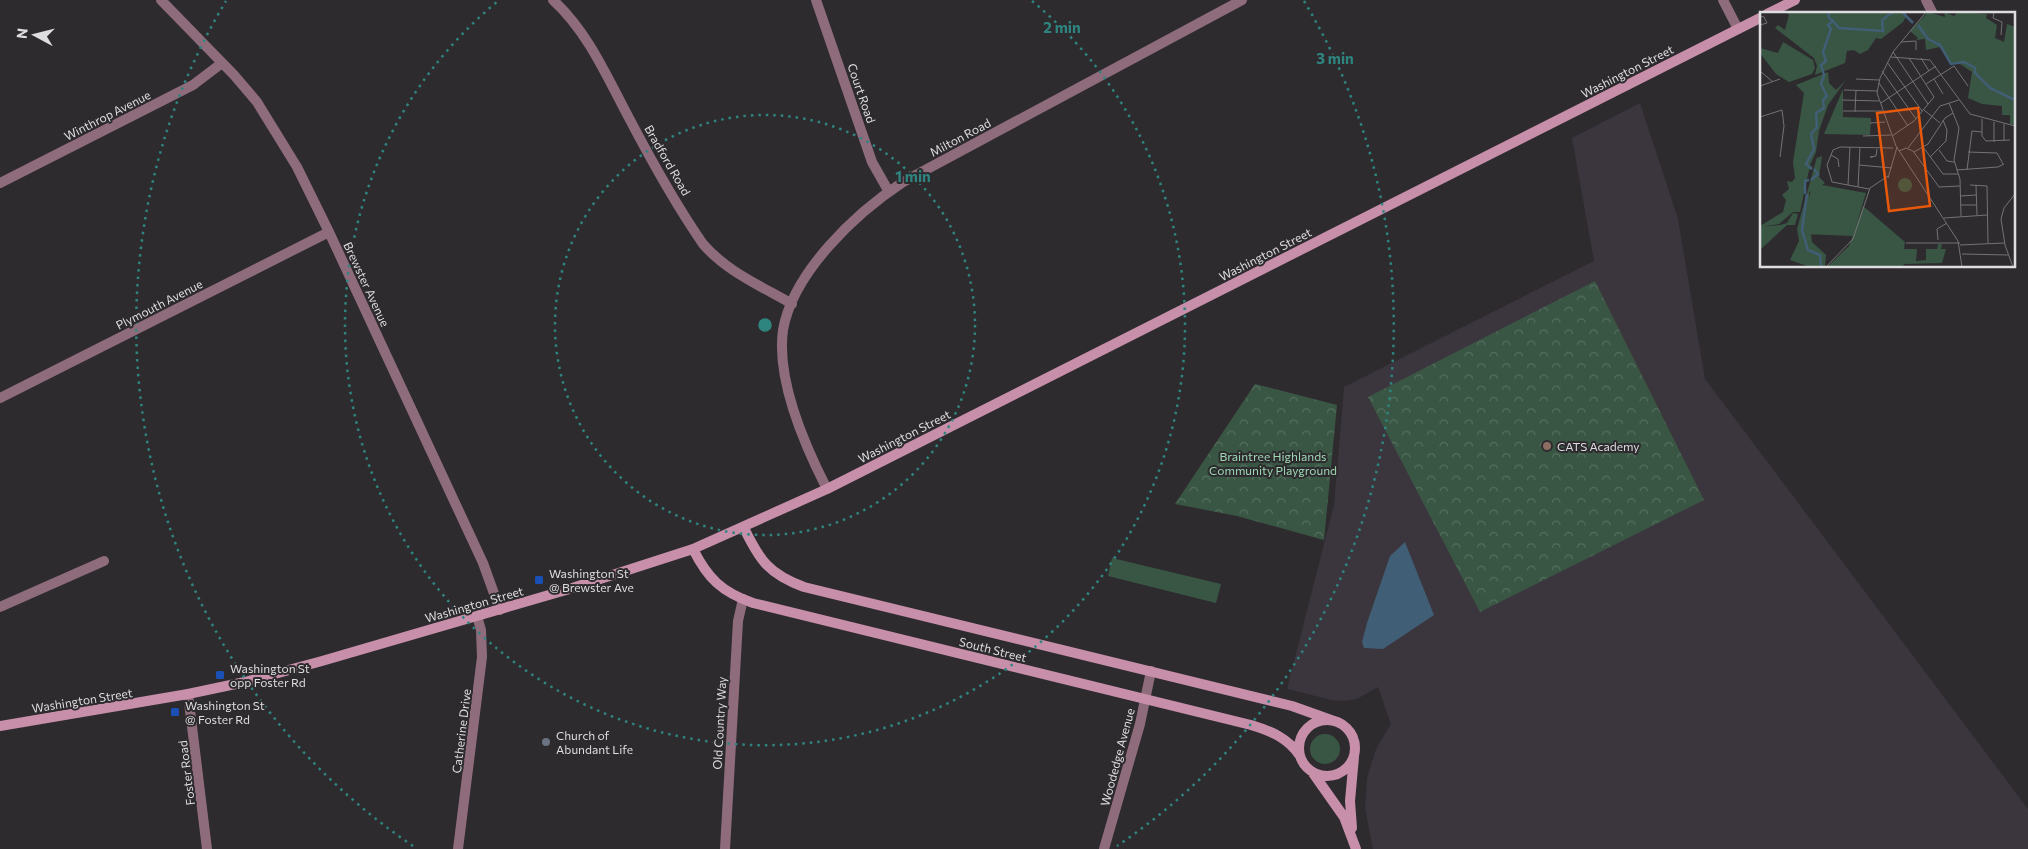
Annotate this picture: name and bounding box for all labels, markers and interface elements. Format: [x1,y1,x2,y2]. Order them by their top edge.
north arrow [10,10,60,60]
inset map [1760,12,2016,268]
text: 2 min [1043,18,1081,36]
text: N [13,27,31,40]
street label: Washington Street [1578,42,1676,100]
text: 3 min [1316,49,1354,67]
street label: Court Road [845,61,879,125]
street label: Winthrop Avenue [61,87,153,143]
street label: Milton Road [927,115,993,159]
street label: Bradford Road [642,122,694,198]
text: 1 min [895,167,931,185]
street label: Washington Street [1216,225,1314,283]
street label: Brewster Avenue [341,239,393,329]
street label: Plymouth Avenue [113,276,205,332]
centre of rings [756,316,774,334]
street label: Washington Street [855,407,953,465]
place label: CATS Academy [1557,439,1640,453]
marker: CATS Academy [1541,440,1553,452]
park label: Braintree Highlands Community Playground [1209,449,1337,477]
place label: Washington St @ Brewster Ave [549,566,634,594]
marker: Washington St @ Brewster Ave [533,574,545,586]
street label: Washington Street [423,583,525,625]
street label: South Street [958,634,1028,664]
place label: Washington St opp Foster Rd [230,661,310,689]
marker: Washington St opp Foster Rd [214,669,226,681]
street label: Old Country Way [710,676,728,770]
street label: Washington Street [31,685,133,715]
street label: Catherine Drive [449,688,473,774]
place label: Washington St @ Foster Rd [185,698,265,726]
marker: Washington St @ Foster Rd [169,706,181,718]
street label: Woodedge Avenue [1097,706,1137,808]
place label: Church of Abundant Life [556,728,633,756]
marker: Church of Abundant Life [540,736,552,748]
street label: Foster Road [175,740,197,806]

